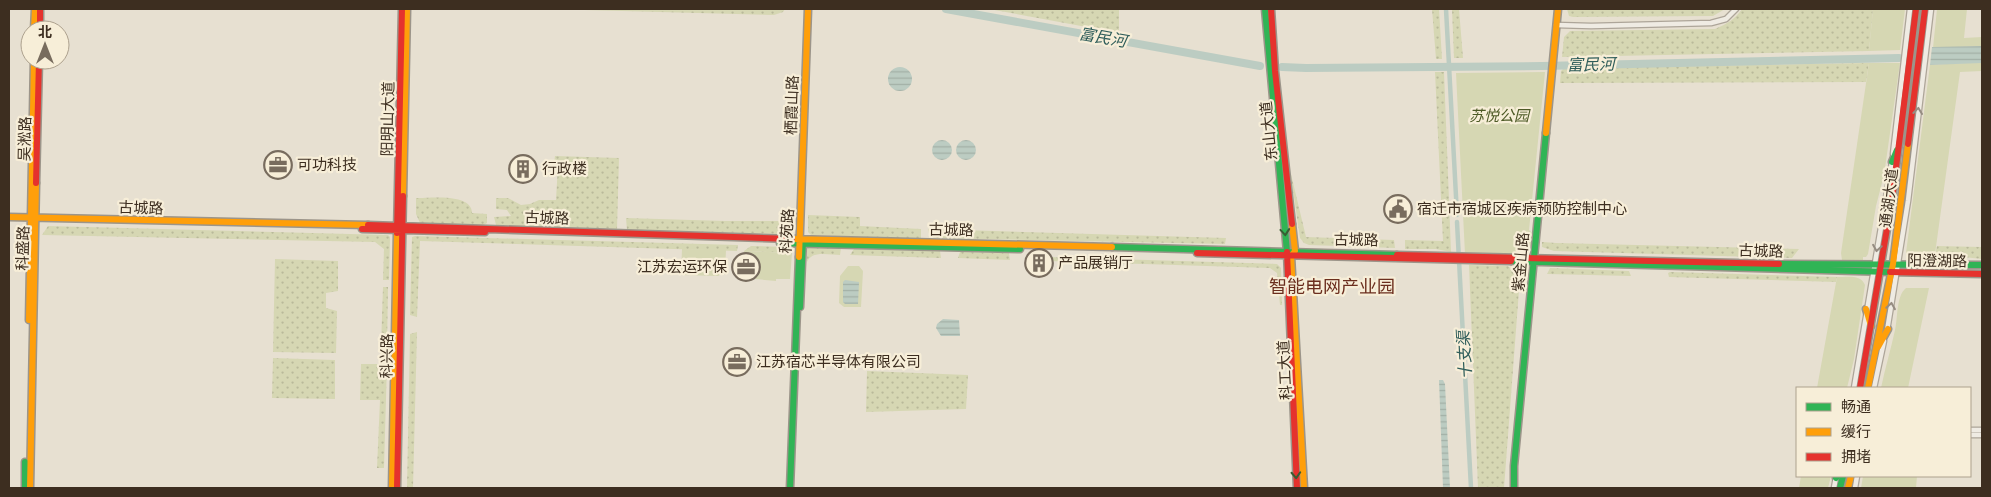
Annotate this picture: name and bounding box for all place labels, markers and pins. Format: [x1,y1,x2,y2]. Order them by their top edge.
office icon: 可功科技 [263,150,293,180]
place label: 可功科技 [297,154,357,174]
building icon: 行政楼 [508,154,538,184]
place label: 行政楼 [542,158,587,178]
public building icon: 宿迁市宿城区疾病预防控制中心 [1383,194,1413,224]
place label: 宿迁市宿城区疾病预防控制中心 [1417,198,1627,218]
building icon: 产品展销厅 [1024,248,1054,278]
office icon: 江苏宏运环保 [731,252,761,282]
place label: 产品展销厅 [1058,252,1133,272]
place label: 江苏宏运环保 [637,256,727,276]
office icon: 江苏宿芯半导体有限公司 [722,347,752,377]
place label: 江苏宿芯半导体有限公司 [756,351,921,371]

